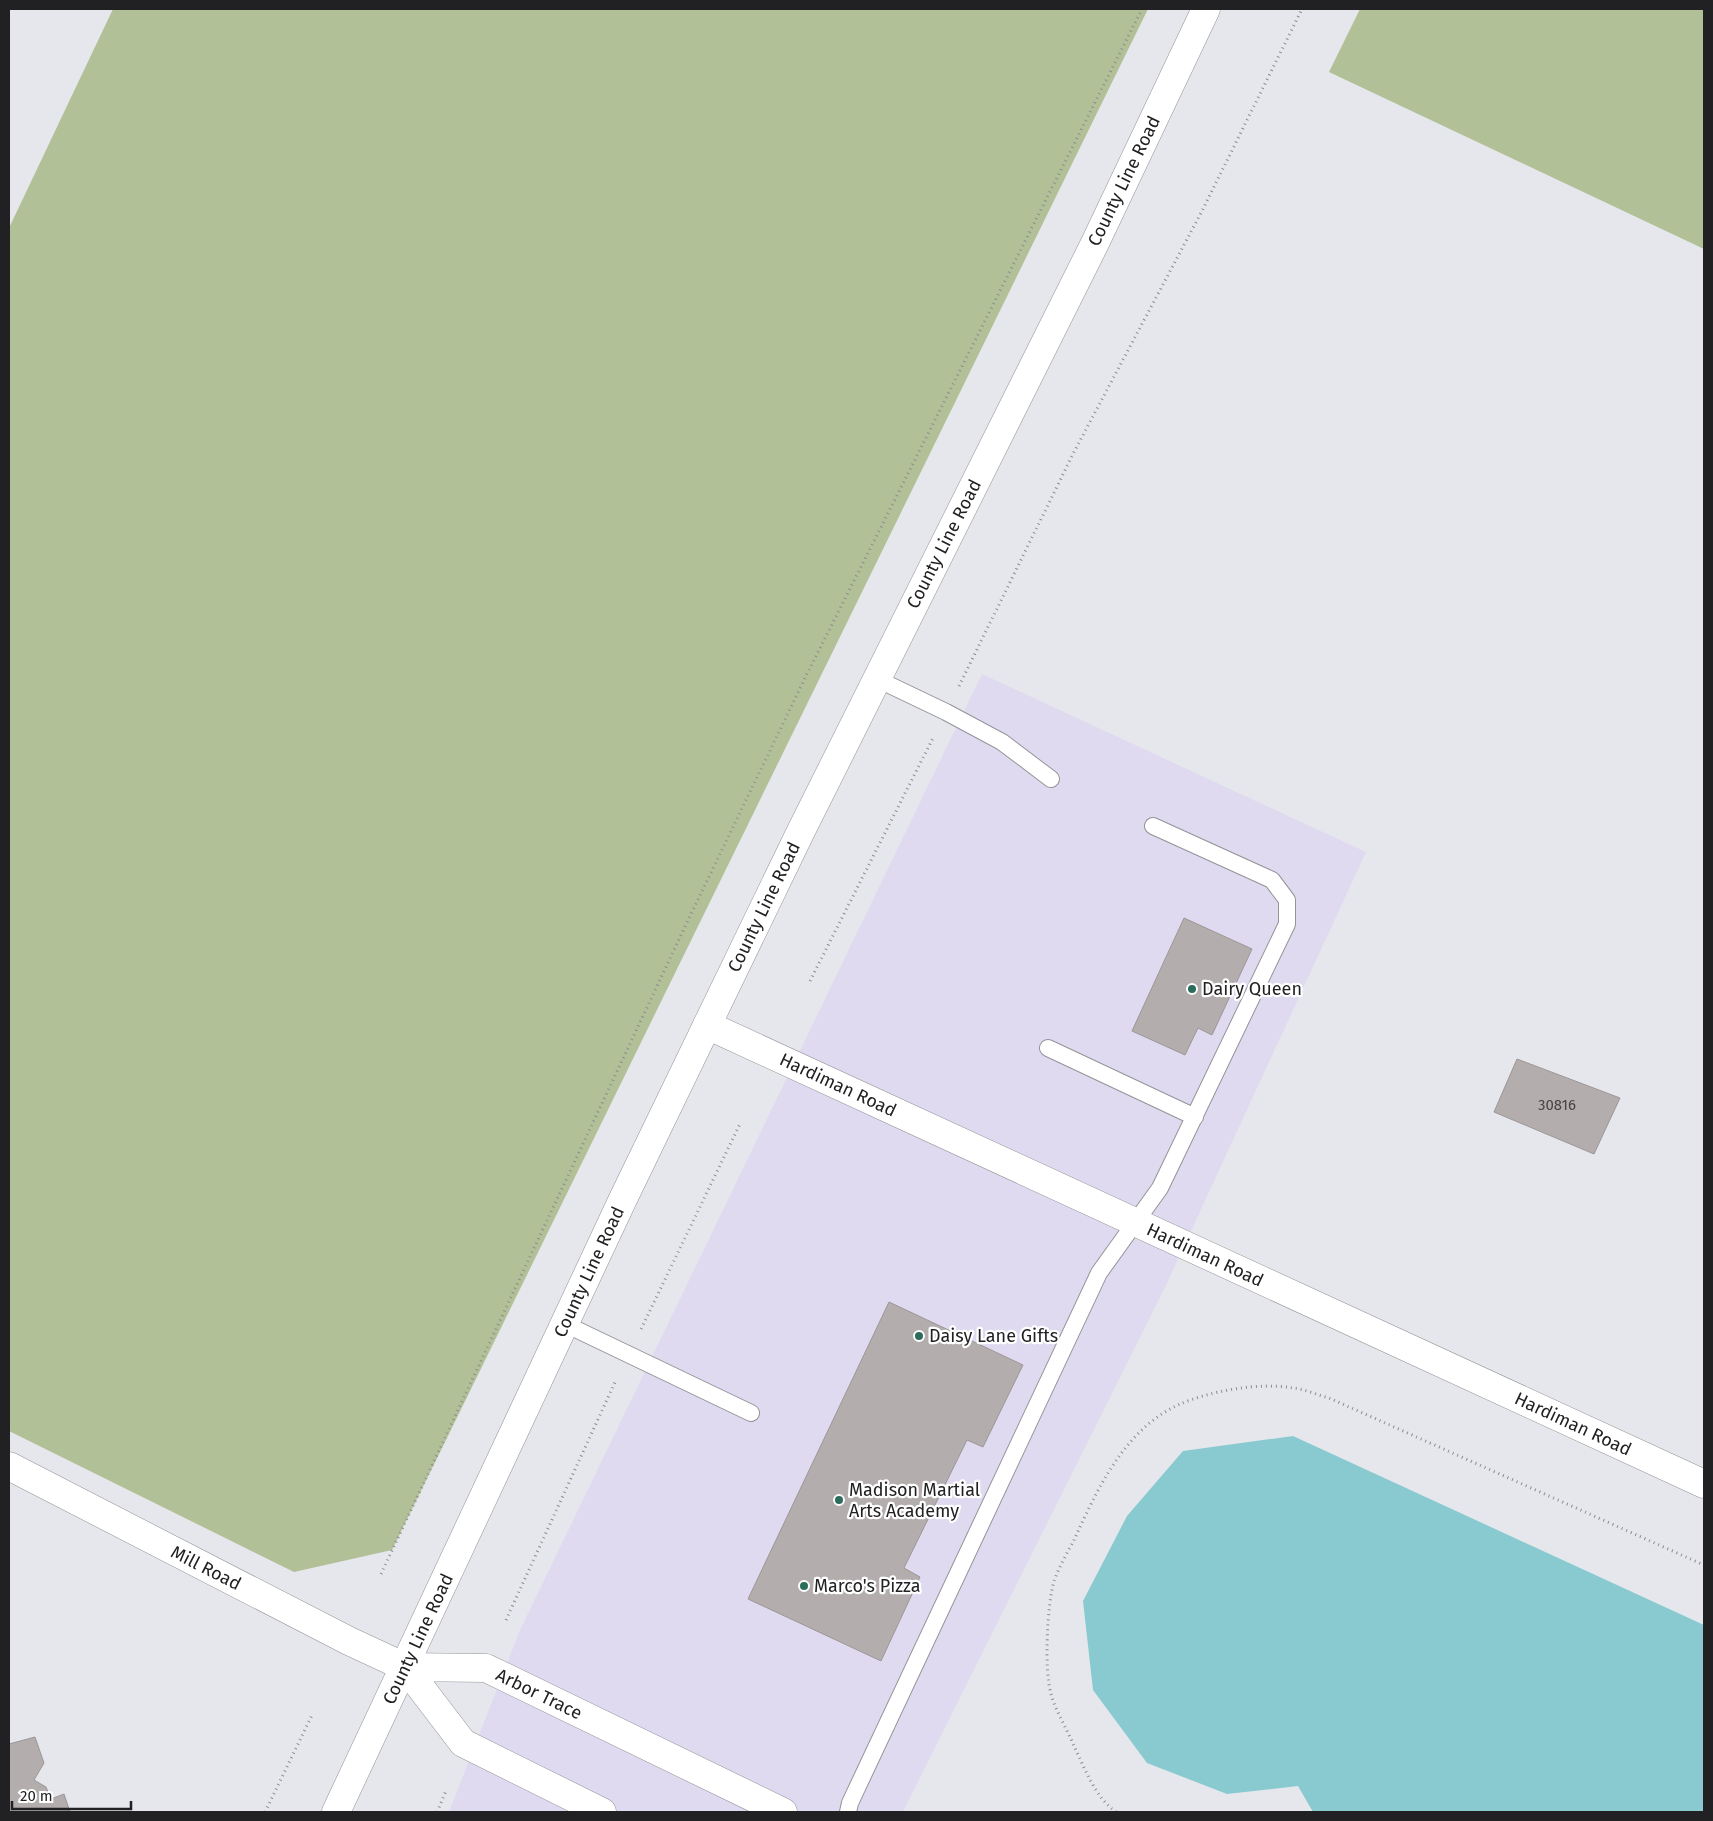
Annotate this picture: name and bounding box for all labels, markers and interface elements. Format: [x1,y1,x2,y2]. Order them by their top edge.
street label: County Line Road [1083,112,1165,250]
street label: County Line Road [902,476,986,612]
street label: County Line Road [723,838,805,976]
place label: Dairy Queen [1202,978,1302,1000]
marker: Dairy Queen [1186,983,1198,995]
street label: Hardiman Road [776,1048,900,1122]
house number: 30816 [1538,1096,1576,1114]
street label: County Line Road [549,1203,629,1341]
street label: Hardiman Road [1143,1218,1267,1292]
place label: Daisy Lane Gifts [929,1325,1058,1347]
marker: Daisy Lane Gifts [913,1330,925,1342]
street label: Hardiman Road [1511,1387,1635,1461]
place label: Madison Martial Arts Academy [849,1479,980,1522]
marker: Madison Martial Arts Academy [833,1494,845,1506]
street label: Mill Road [167,1541,245,1595]
street label: County Line Road [378,1570,458,1708]
place label: Marco's Pizza [814,1575,921,1597]
marker: Marco's Pizza [798,1580,810,1592]
street label: Arbor Trace [492,1664,586,1724]
scale bar [12,1778,131,1810]
text: 20 m [20,1787,53,1805]

